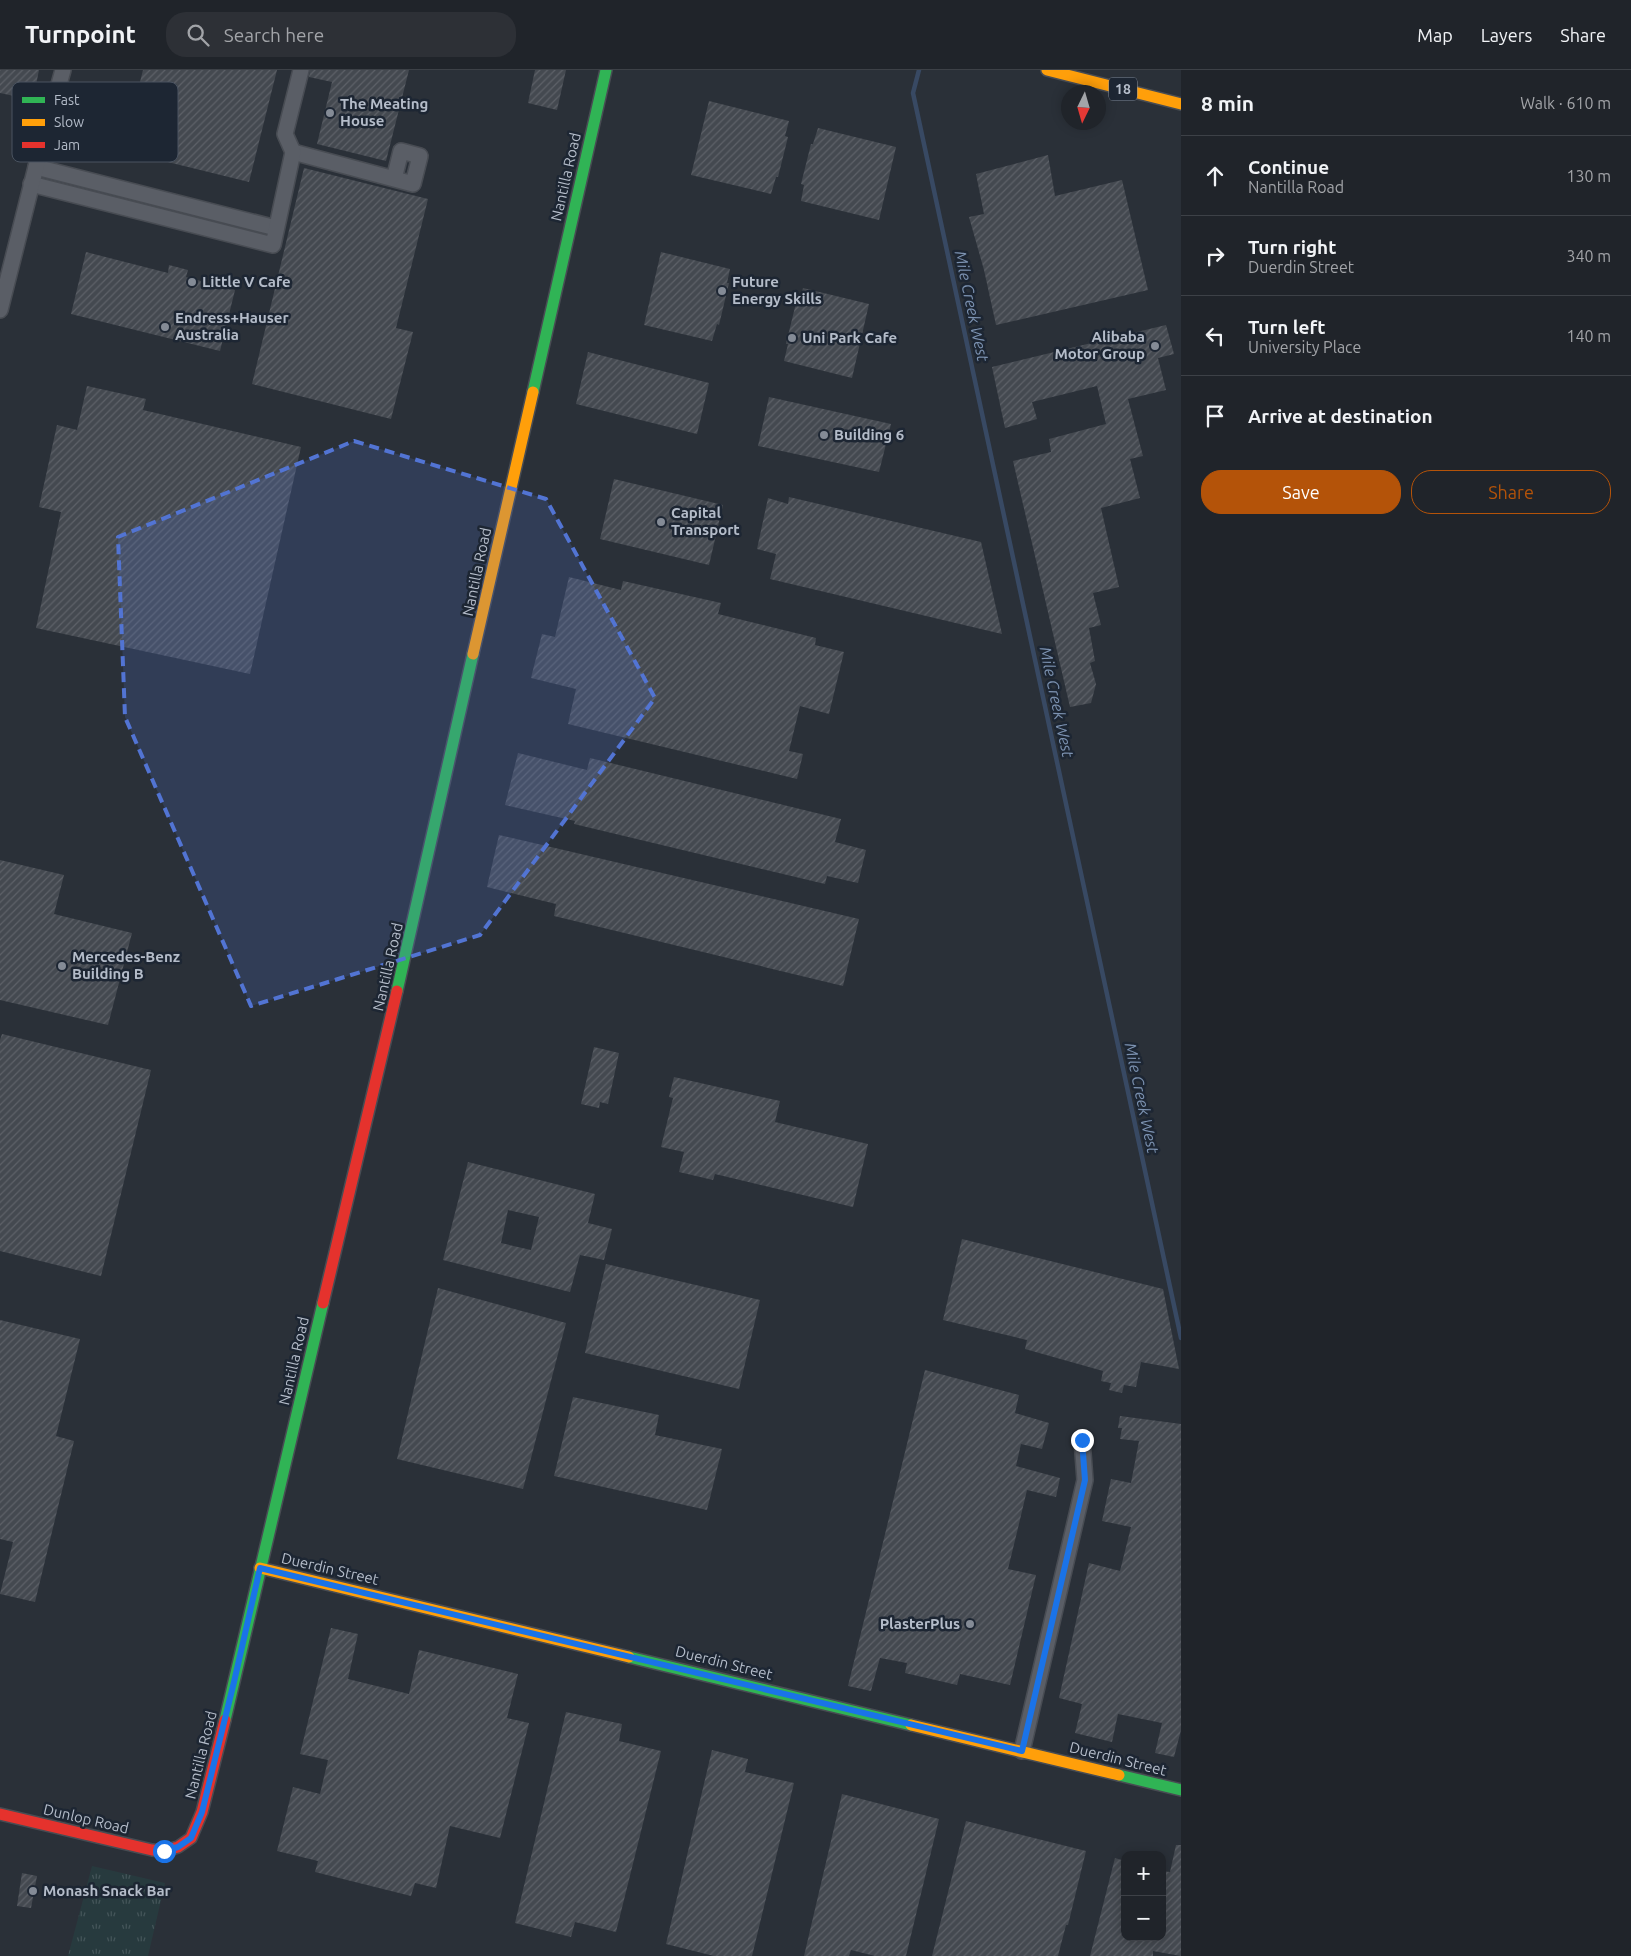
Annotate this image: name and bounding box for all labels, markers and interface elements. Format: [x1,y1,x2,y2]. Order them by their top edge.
search box [166,12,516,57]
text: Turnpoint [25,21,136,48]
icon: search [184,21,212,49]
text: Search here [224,24,324,46]
text: Map [1417,25,1453,45]
text: Layers [1481,25,1532,45]
text: Share [1560,25,1606,45]
road number: 18 [1109,78,1137,100]
legend [12,82,178,162]
north arrow [1061,85,1106,130]
text: 8 min [1201,91,1254,115]
text: Fast [54,92,80,108]
text: Walk · 610 m [1520,94,1611,112]
place label: The Meating House [340,95,428,129]
marker: The Meating House [324,107,336,119]
text: Slow [54,114,84,130]
street label: Nantilla Road [547,131,584,223]
text: Jam [54,137,80,153]
text: Continue [1248,156,1329,178]
icon: ahead [1201,162,1229,190]
text: 130 m [1566,167,1611,185]
text: Nantilla Road [1248,178,1344,196]
text: Turn right [1248,236,1336,258]
icon: right [1201,242,1229,270]
text: 340 m [1566,247,1611,265]
water label: Mile Creek West [951,249,993,364]
text: Duerdin Street [1248,258,1354,276]
place label: Little V Cafe [202,273,291,290]
place label: Future Energy Skills [732,273,822,307]
marker: Little V Cafe [186,276,198,288]
marker: Future Energy Skills [716,285,728,297]
place label: Endress+Hauser Australia [175,309,290,343]
text: Turn left [1248,316,1326,338]
marker: Endress+Hauser Australia [159,321,171,333]
icon: left [1201,322,1229,350]
text: 140 m [1566,327,1611,345]
place label: Alibaba Motor Group [1054,328,1145,362]
place label: Uni Park Cafe [802,329,897,346]
marker: Uni Park Cafe [786,332,798,344]
text: University Place [1248,338,1361,356]
marker: Alibaba Motor Group [1149,340,1161,352]
icon: arrive [1201,402,1229,430]
text: Arrive at destination [1248,405,1433,427]
place label: Building 6 [834,426,904,443]
marker: Building 6 [818,429,830,441]
button: Save [1201,470,1401,514]
button: Share [1411,470,1611,514]
place label: Capital Transport [671,504,740,538]
marker: Capital Transport [655,516,667,528]
street label: Nantilla Road [459,526,494,618]
water label: Mile Creek West [1036,645,1078,760]
street label: Nantilla Road [369,921,406,1013]
place label: Mercedes-Benz Building B [72,948,180,982]
marker: Mercedes-Benz Building B [56,960,68,972]
water label: Mile Creek West [1121,1041,1163,1156]
street label: Nantilla Road [275,1315,312,1407]
route end [1071,1429,1094,1452]
street label: Duerdin Street [280,1549,381,1588]
place label: PlasterPlus [880,1615,960,1632]
marker: PlasterPlus [964,1618,976,1630]
street label: Duerdin Street [674,1642,775,1683]
street label: Nantilla Road [181,1709,220,1801]
street label: Duerdin Street [1068,1738,1169,1779]
street label: Dunlop Road [42,1800,131,1837]
route start [153,1840,176,1863]
map controls [1121,1851,1166,1941]
button: + [1121,1851,1166,1896]
place label: Monash Snack Bar [43,1882,172,1899]
marker: Monash Snack Bar [27,1885,39,1897]
button: − [1121,1896,1166,1941]

